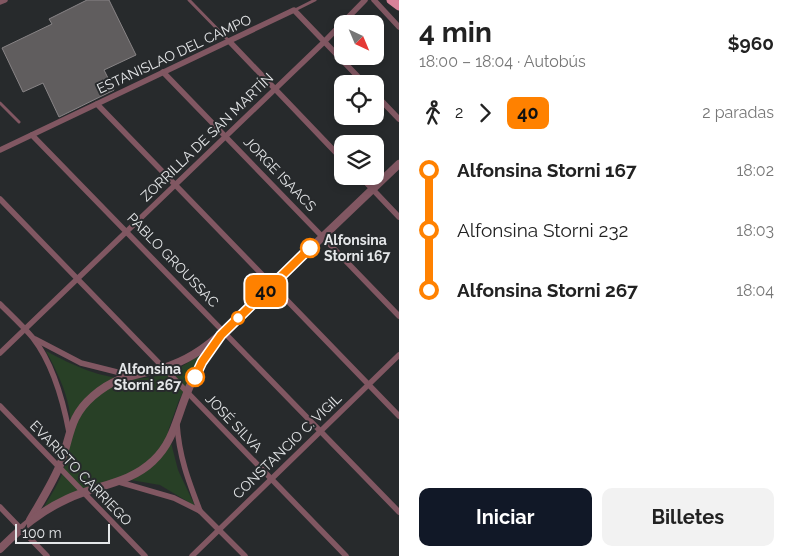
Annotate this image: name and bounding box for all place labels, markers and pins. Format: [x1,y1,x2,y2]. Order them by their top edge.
place label: Alfonsina Storni 167 [324,232,390,264]
marker: Alfonsina Storni 167 [300,238,320,258]
unlabelled marker [231,311,245,325]
place label: Alfonsina Storni 267 [114,361,181,393]
marker: Alfonsina Storni 267 [185,367,205,387]

